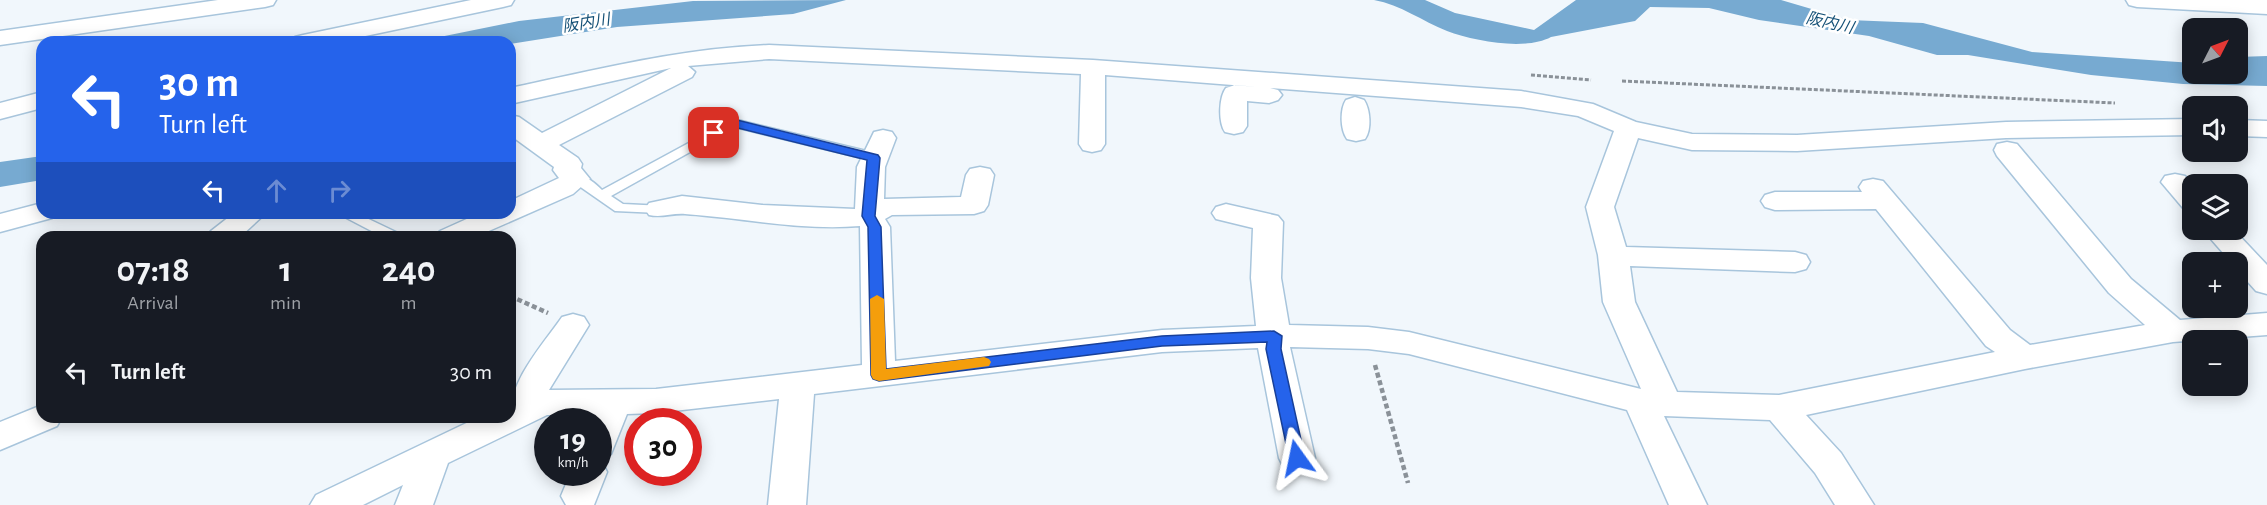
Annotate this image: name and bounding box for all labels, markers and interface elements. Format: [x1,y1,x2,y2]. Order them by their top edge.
water label: 阪内川 [1805,9,1857,37]
water label: 阪内川 [561,10,613,35]
north arrow [2182,18,2248,84]
map controls [2182,18,2248,396]
icon: left [60,60,138,138]
text: 30 m [159,62,239,104]
button: sound [2182,96,2248,162]
pin [688,107,739,158]
text: Turn left [159,111,247,138]
icon: arrive [697,116,730,149]
icon: left [197,174,230,207]
icon: ahead [260,174,293,207]
icon: right [323,174,356,207]
button: layers [2182,174,2248,240]
text: 07:18 [116,252,190,288]
text: 1 [279,252,292,288]
text: 240 [382,252,436,288]
button: + [2182,252,2248,318]
text: Arrival [127,293,179,313]
text: min [270,293,301,313]
text: m [401,293,417,313]
button: − [2182,330,2248,396]
icon: left [60,356,93,389]
text: Turn left [111,361,185,383]
text: 30 m [450,361,492,383]
speed limit sign: 30 [624,408,702,486]
text: 19 [560,425,586,455]
position arrow [1265,426,1329,490]
text: km/h [558,455,588,470]

